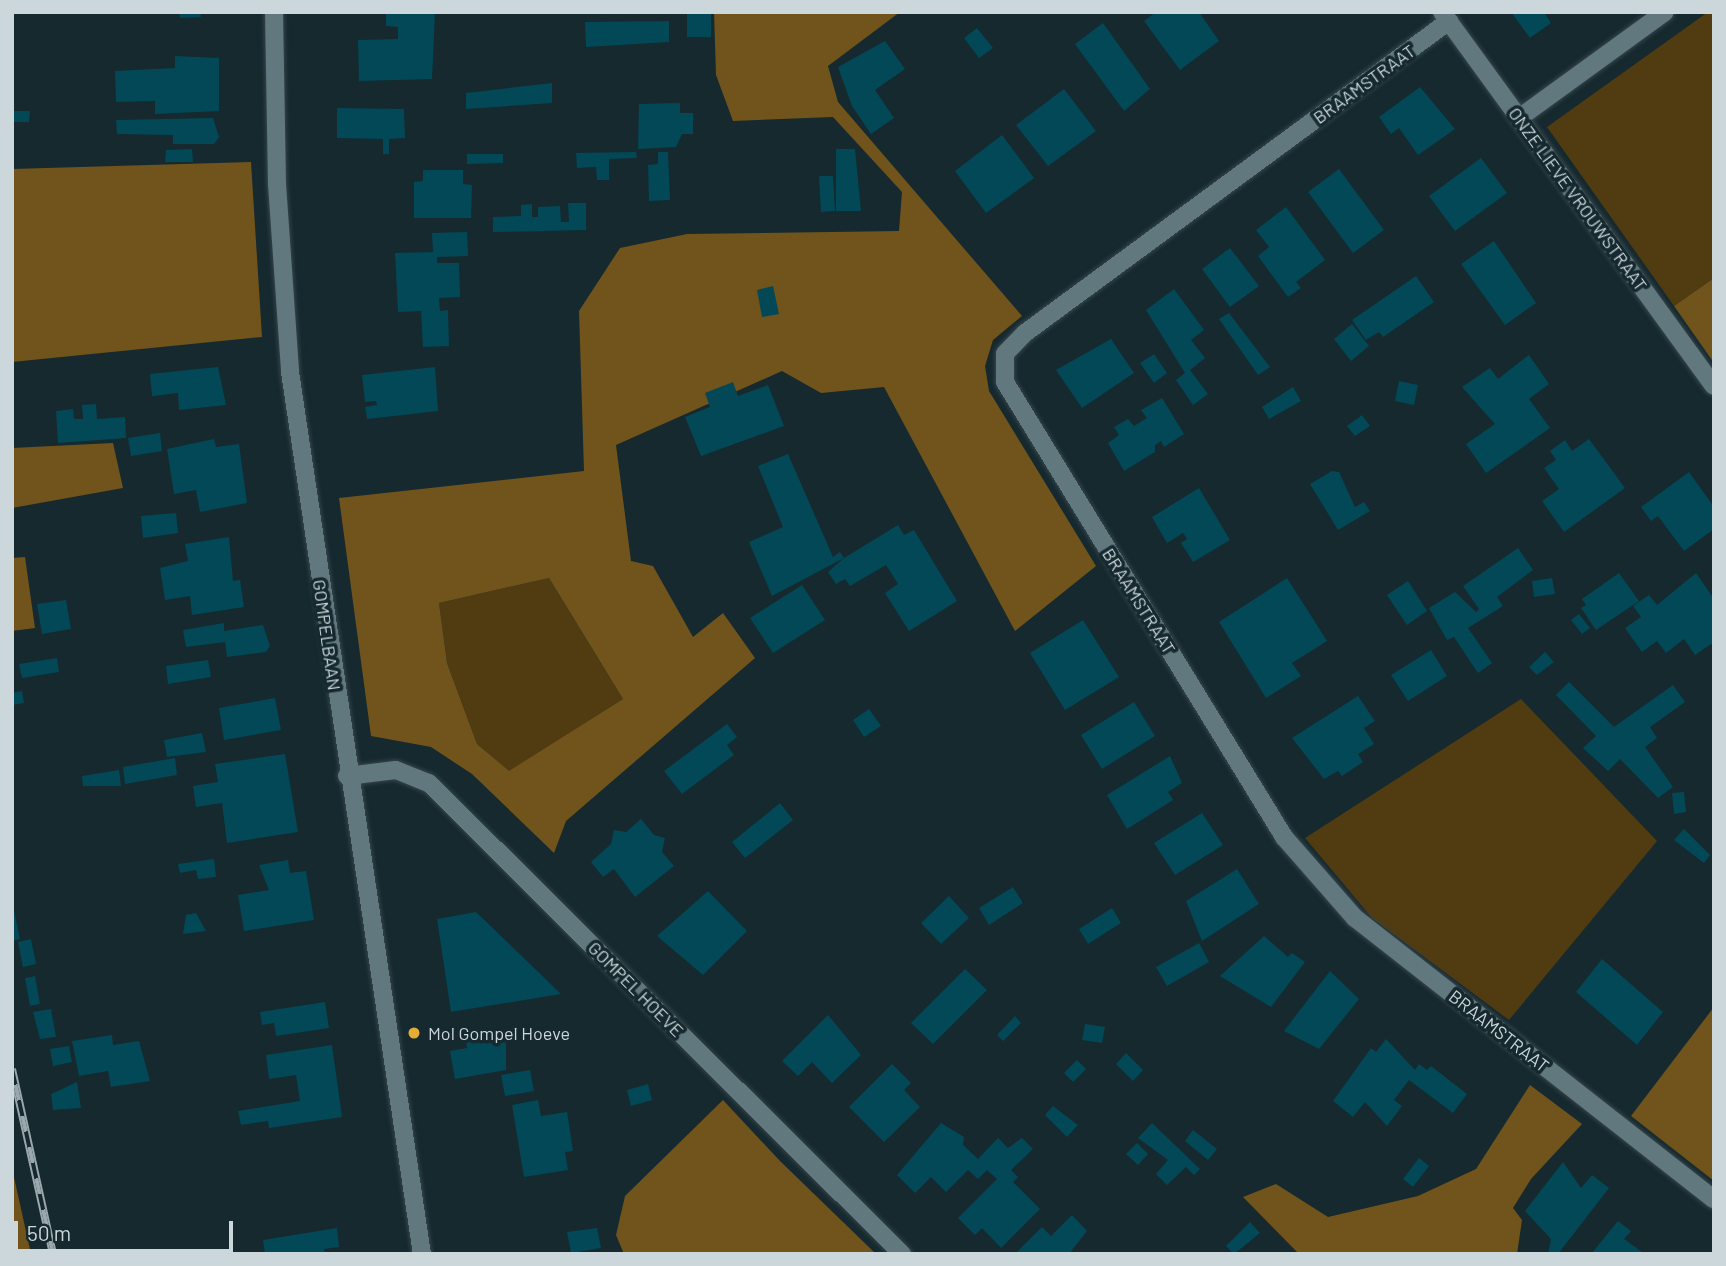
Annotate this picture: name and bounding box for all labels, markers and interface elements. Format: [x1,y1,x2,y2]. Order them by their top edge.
street label: BRAAMSTRAAT [1309,40,1419,128]
street label: ONZE LIEVE VROUWSTRAAT [1504,103,1652,295]
street label: BRAAMSTRAAT [1098,544,1180,658]
street label: GOMPELBAAN [309,578,345,692]
street label: GOMPEL HOEVE [584,937,688,1041]
street label: BRAAMSTRAAT [1445,985,1553,1077]
place label: Mol Gompel Hoeve [428,1022,570,1044]
marker: Mol Gompel Hoeve [406,1025,422,1041]
scale bar [18,1206,236,1250]
text: 50 m [27,1220,71,1245]

